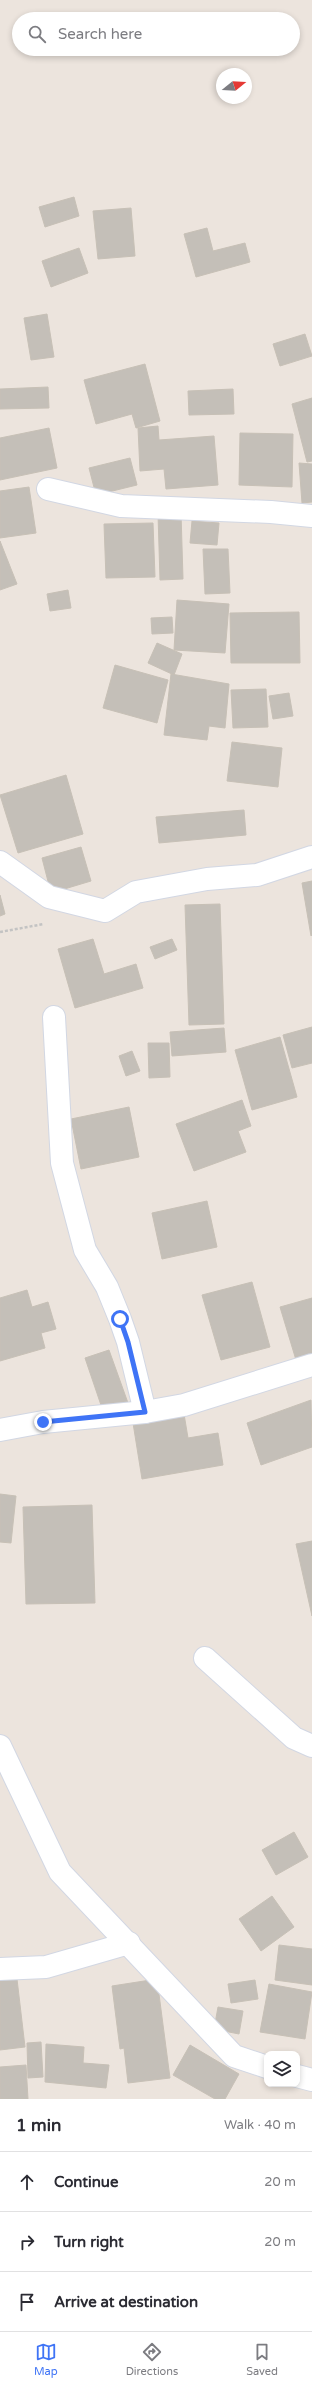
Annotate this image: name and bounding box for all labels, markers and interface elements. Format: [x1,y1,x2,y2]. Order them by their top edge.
search box [12,12,300,56]
icon: search [26,23,48,45]
text: Search here [58,25,142,43]
north arrow [216,68,252,104]
route start [111,1310,129,1328]
route end [34,1413,52,1431]
map controls [264,2051,300,2087]
button: layers [264,2051,300,2087]
text: 1 min [16,2115,61,2136]
text: Walk · 40 m [224,2117,296,2133]
icon: ahead [16,2171,38,2193]
text: Continue [54,2173,118,2191]
text: 20 m [264,2174,296,2190]
icon: right [16,2231,38,2253]
text: Turn right [54,2233,124,2251]
text: 20 m [264,2234,296,2250]
icon: arrive [16,2291,38,2313]
text: Arrive at destination [54,2293,198,2311]
tab: Map [34,2341,58,2378]
tab: Directions [126,2341,178,2378]
tab: Saved [246,2341,278,2378]

